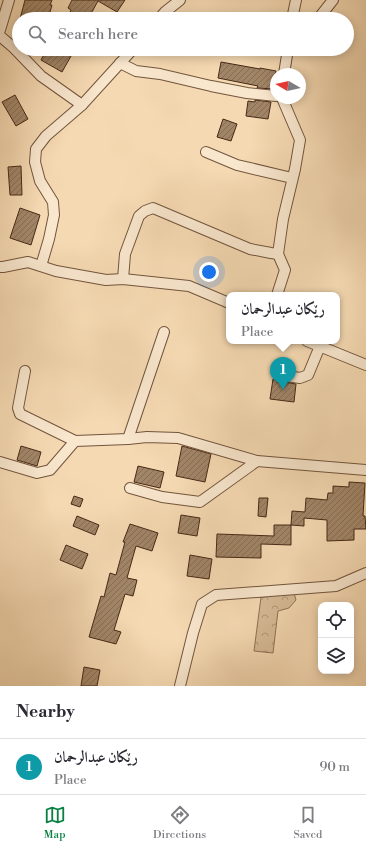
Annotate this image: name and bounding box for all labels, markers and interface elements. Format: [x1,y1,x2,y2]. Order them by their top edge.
search box [12,12,354,56]
icon: search [26,23,48,45]
text: Search here [58,25,138,44]
north arrow [270,68,306,104]
your location [199,262,219,282]
popup [226,292,340,344]
text: رێكان عبدالرحمان [241,300,325,319]
text: Place [241,324,273,340]
pin: 1 [270,357,296,390]
map controls [318,602,354,674]
button: locate [318,602,354,638]
button: layers [318,638,354,674]
text: Nearby [16,701,75,723]
text: رێكان عبدالرحمان [54,748,138,767]
text: 1 [26,759,32,775]
text: 90 m [319,759,350,775]
text: Place [54,772,86,788]
tab: Map [44,804,66,842]
tab: Directions [153,804,206,842]
tab: Saved [293,804,322,842]

